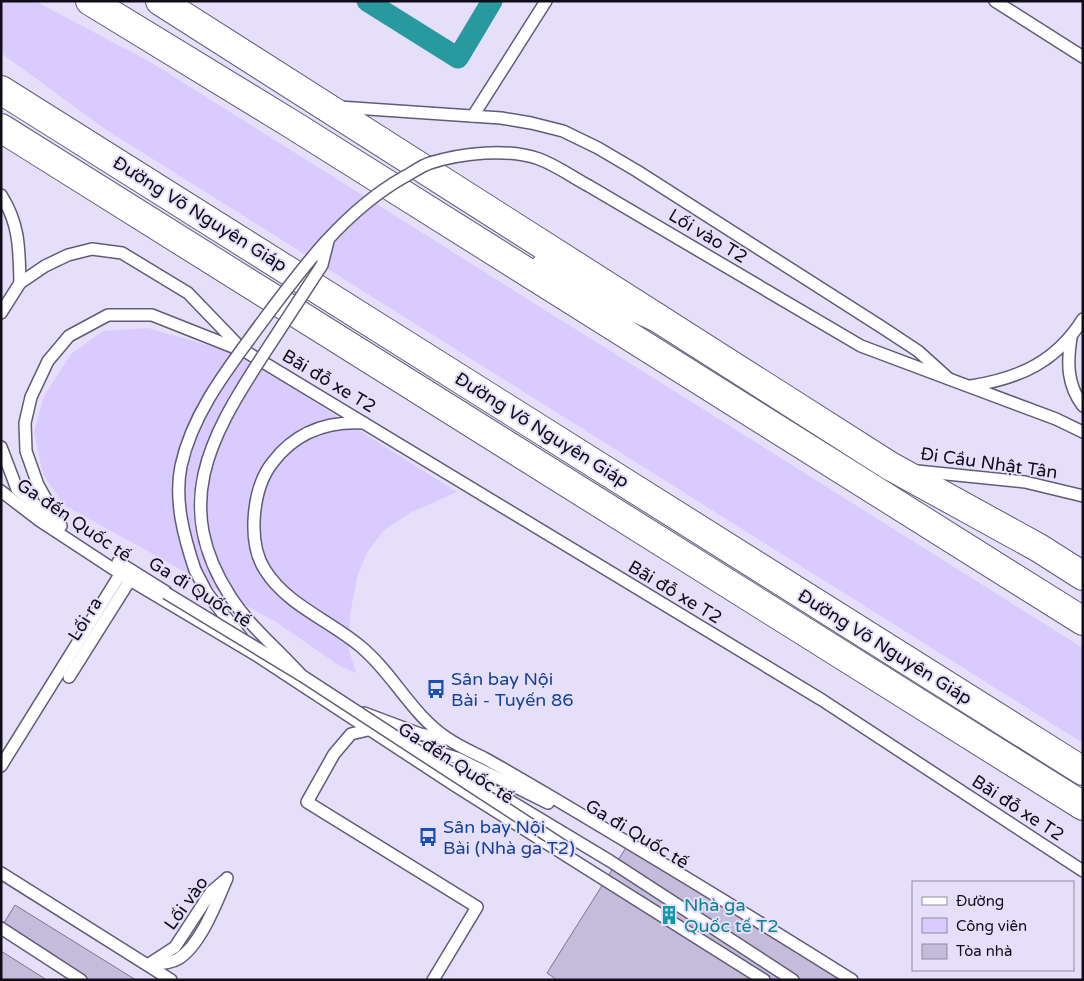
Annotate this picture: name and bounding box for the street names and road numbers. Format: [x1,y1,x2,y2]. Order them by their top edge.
street label: Đường Võ Nguyên Giáp [109,151,291,277]
street label: Lối vào T2 [665,204,751,268]
street label: Bãi đỗ xe T2 [278,344,380,418]
street label: Đường Võ Nguyên Giáp [451,367,633,493]
street label: Đi Cầu Nhật Tân [919,442,1059,484]
street label: Ga đến Quốc tế [13,474,135,566]
street label: Ga đi Quốc tế [145,552,255,632]
street label: Bãi đỗ xe T2 [624,555,726,629]
street label: Đường Võ Nguyên Giáp [794,584,976,710]
street label: Lối ra [63,593,107,645]
street label: Ga đến Quốc tế [394,717,518,809]
street label: Bãi đỗ xe T2 [968,770,1068,846]
street label: Ga đi Quốc tế [581,795,693,873]
street label: Lối vào [159,872,213,934]

